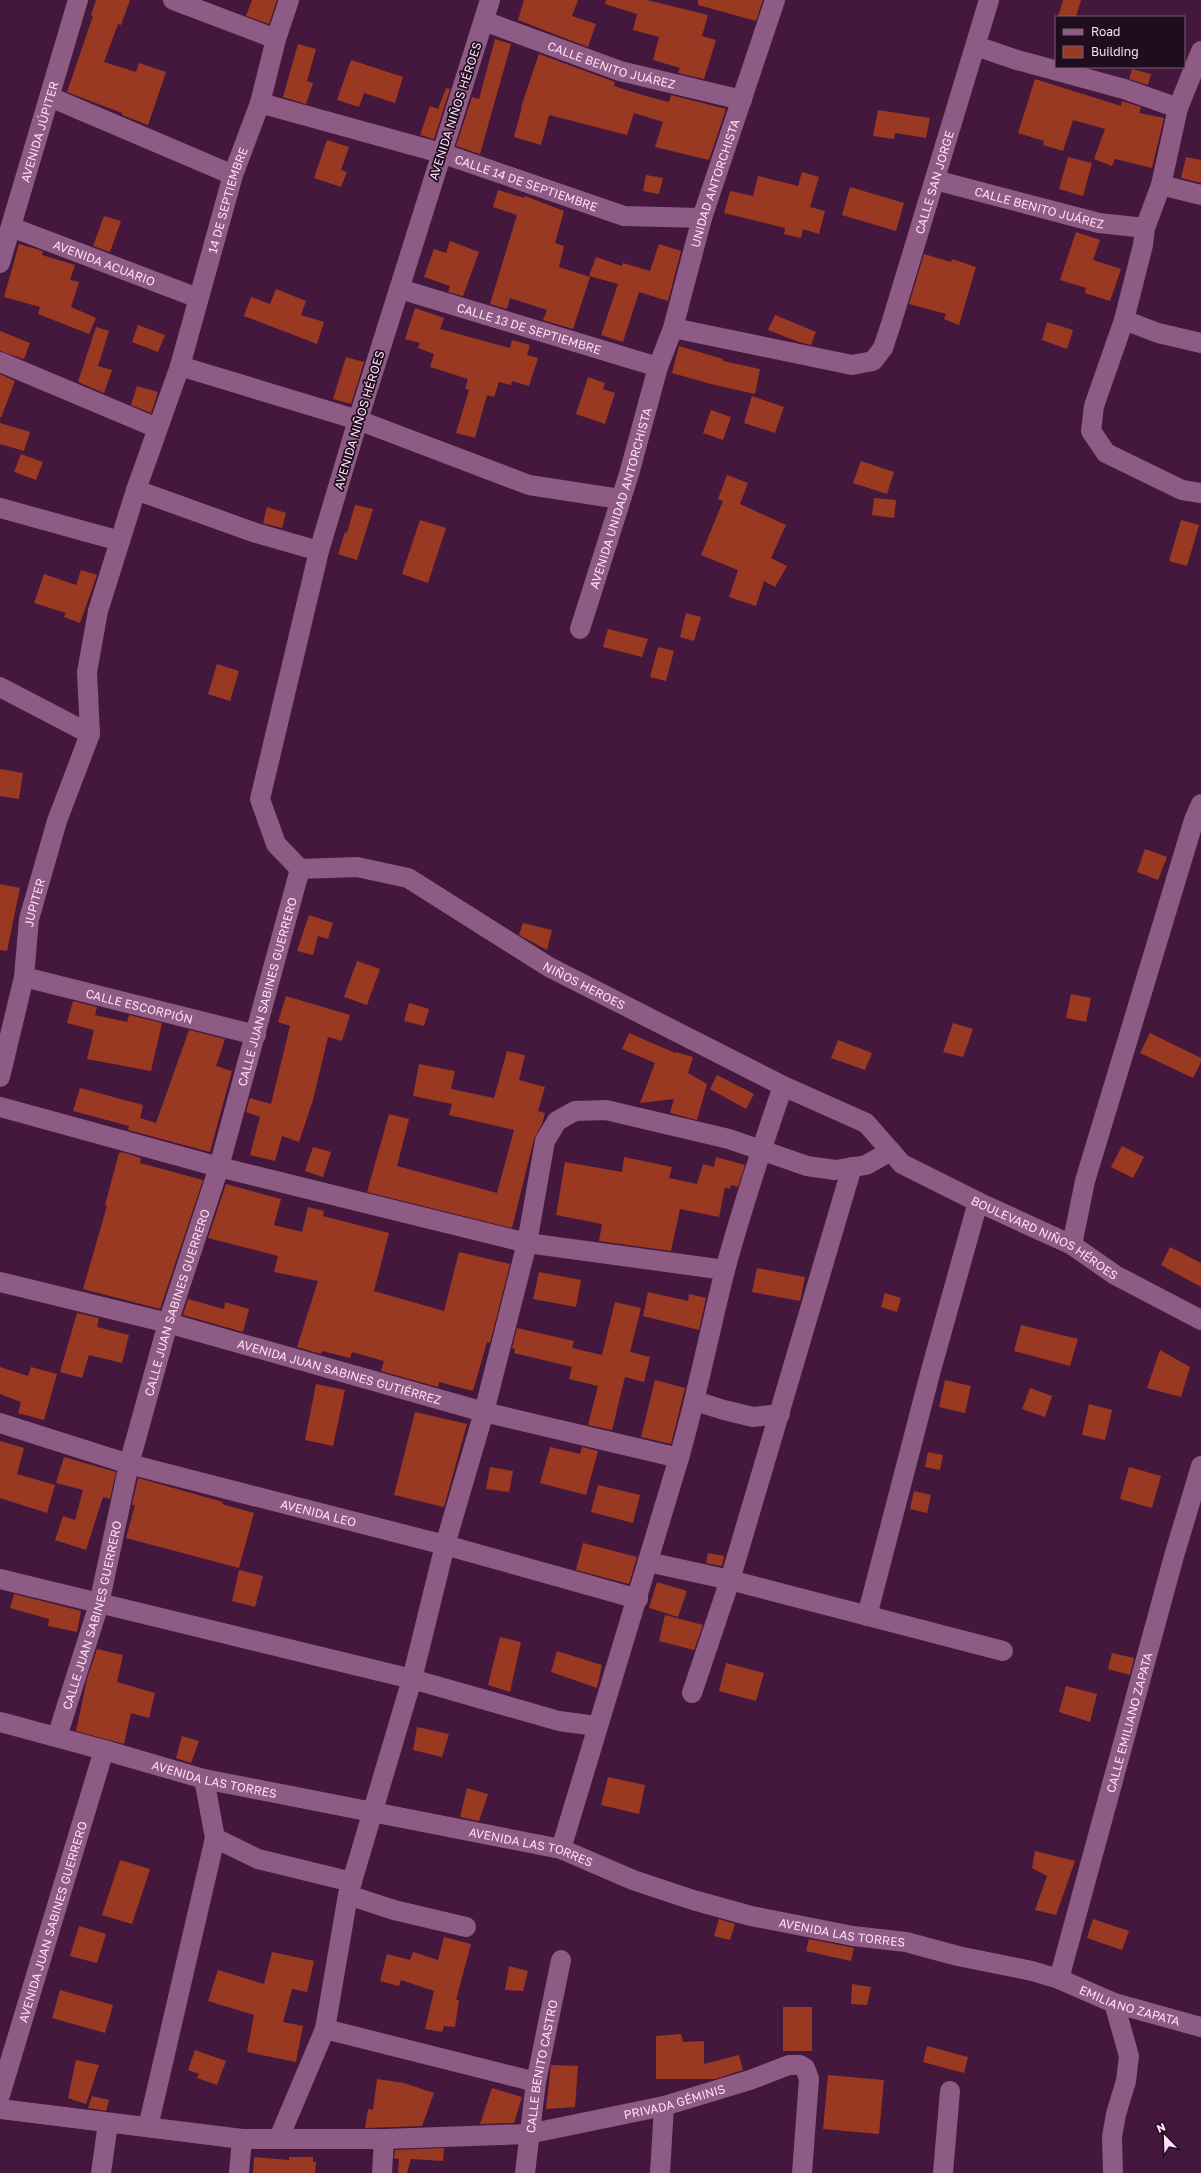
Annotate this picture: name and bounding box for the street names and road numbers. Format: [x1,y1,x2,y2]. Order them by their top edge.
street label: CALLE BENITO JUÁREZ [546,38,677,91]
street label: AVENIDA NIÑOS HÉROES [426,40,485,182]
street label: AVENIDA JÚPITER [17,79,61,184]
street label: UNIDAD ANTORCHISTA [687,117,742,249]
street label: CALLE SAN JORGE [911,129,957,236]
street label: 14 DE SEPTIEMBRE [204,145,250,255]
street label: CALLE 14 DE SEPTIEMBRE [453,151,600,214]
street label: CALLE BENITO JUÁREZ [973,183,1105,231]
street label: AVENIDA ACUARIO [51,236,158,289]
street label: CALLE 13 DE SEPTIEMBRE [455,299,603,357]
street label: AVENIDA NIÑOS HÉROES [331,348,387,491]
street label: AVENIDA UNIDAD ANTORCHISTA [586,406,654,590]
street label: JUPITER [21,877,48,928]
street label: CALLE JUAN SABINES GUERRERO [234,895,300,1088]
street label: NIÑOS HEROES [541,958,628,1012]
street label: CALLE ESCORPIÓN [84,985,195,1026]
street label: BOULEVARD NIÑOS HÉROES [969,1192,1122,1283]
street label: CALLE JUAN SABINES GUERRERO [141,1207,212,1398]
street label: AVENIDA JUAN SABINES GUTIÉRREZ [236,1335,443,1407]
street label: AVENIDA LEO [279,1496,358,1529]
street label: CALLE JUAN SABINES GUERRERO [59,1519,124,1711]
street label: CALLE EMILIANO ZAPATA [1103,1650,1155,1794]
street label: AVENIDA LAS TORRES [150,1757,278,1801]
street label: AVENIDA JUAN SABINES GUERRERO [15,1819,90,2024]
street label: AVENIDA LAS TORRES [468,1824,596,1870]
street label: AVENIDA LAS TORRES [778,1914,906,1949]
street label: EMILIANO ZAPATA [1077,1981,1182,2028]
street label: CALLE BENITO CASTRO [522,1998,560,2134]
street label: PRIVADA GÉMINIS [622,2080,727,2122]

